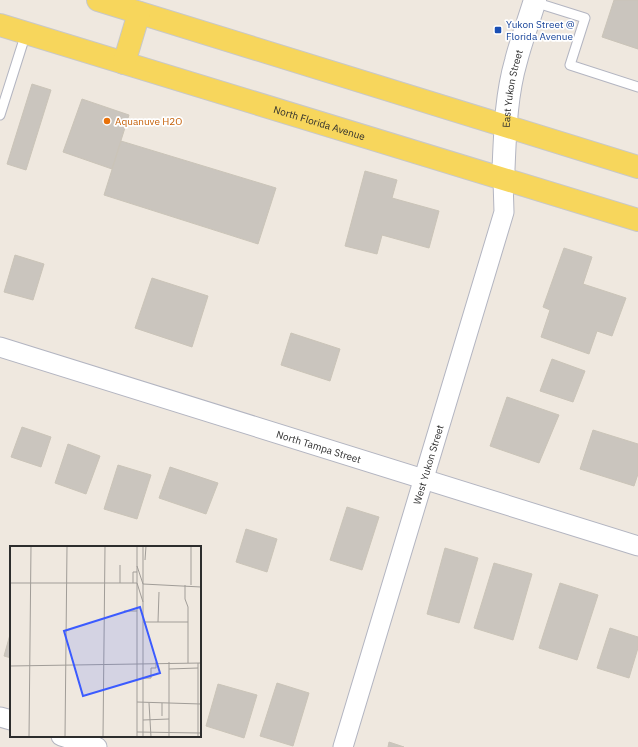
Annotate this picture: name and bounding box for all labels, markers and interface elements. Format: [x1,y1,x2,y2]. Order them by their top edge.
place label: Yukon Street @ Florida Avenue [506,18,575,43]
marker: Yukon Street @ Florida Avenue [493,25,503,35]
street label: East Yukon Street [500,48,526,128]
street label: North Florida Avenue [272,103,367,143]
place label: Aquanuve H2O [115,115,182,128]
marker: Aquanuve H2O [102,116,112,126]
street label: West Yukon Street [410,423,447,506]
street label: North Tampa Street [275,428,363,466]
inset map [10,546,201,737]

